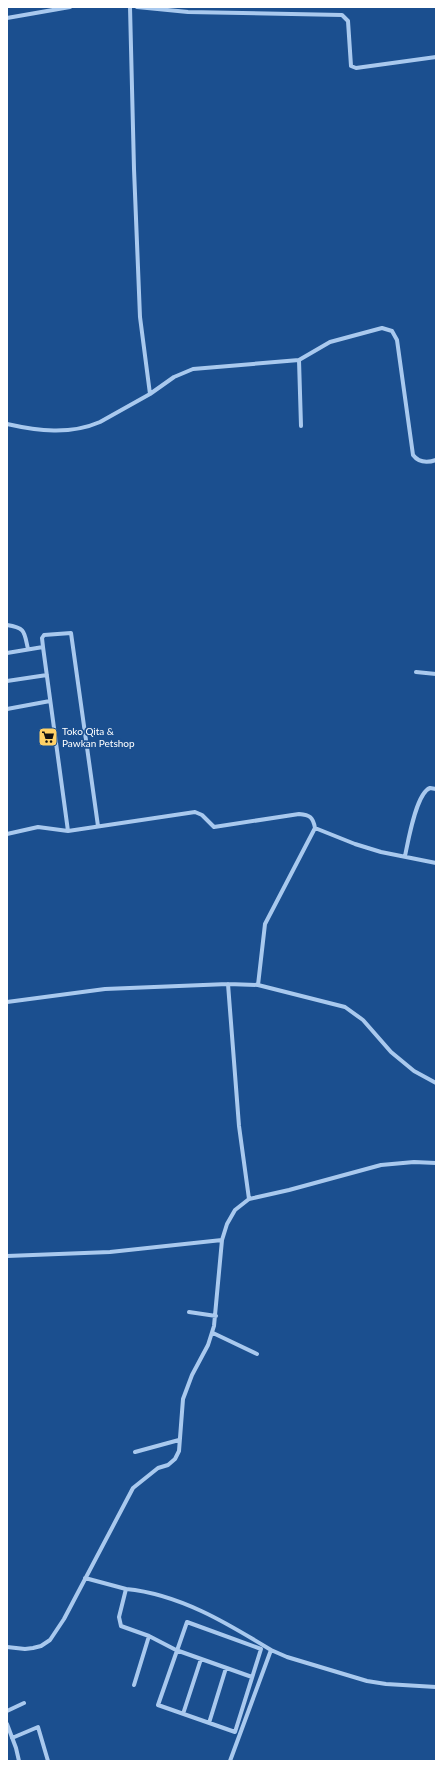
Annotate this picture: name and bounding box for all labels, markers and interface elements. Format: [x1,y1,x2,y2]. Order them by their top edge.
place label: Toko Qita & Pawkan Petshop [62,725,135,749]
supermarket icon: Toko Qita & Pawkan Petshop [37,726,59,748]

